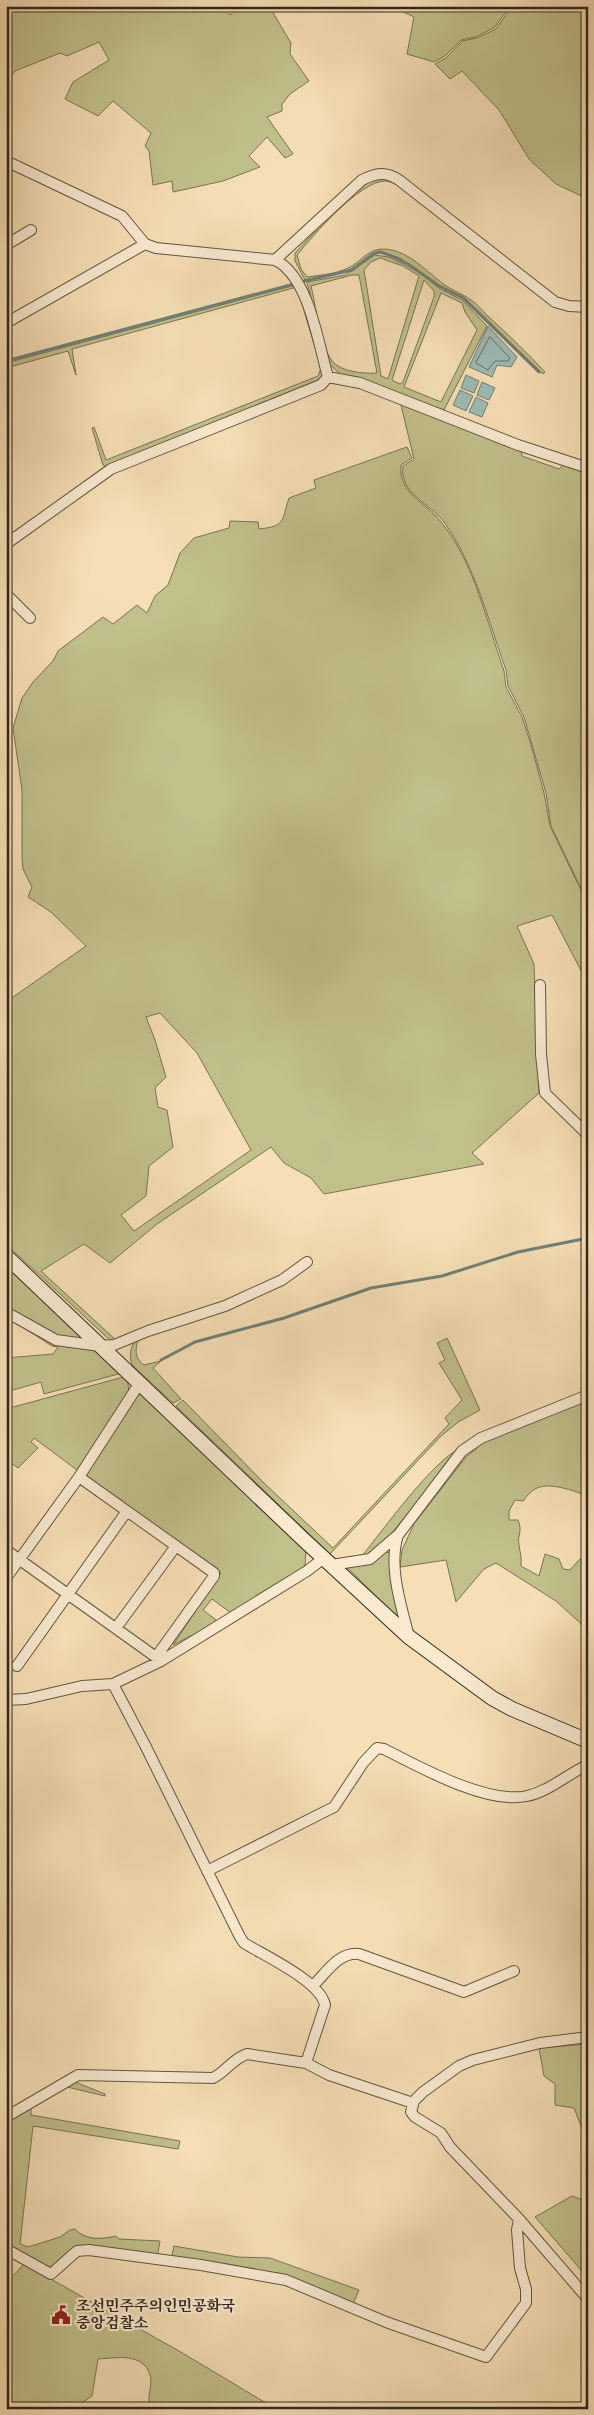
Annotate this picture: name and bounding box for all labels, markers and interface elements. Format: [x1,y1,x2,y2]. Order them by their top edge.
place label: 조선민주주의인민공화국 중앙검찰소 [76,2297,235,2332]
public building icon: 조선민주주의인민공화국 중앙검찰소 [50,2304,72,2326]

